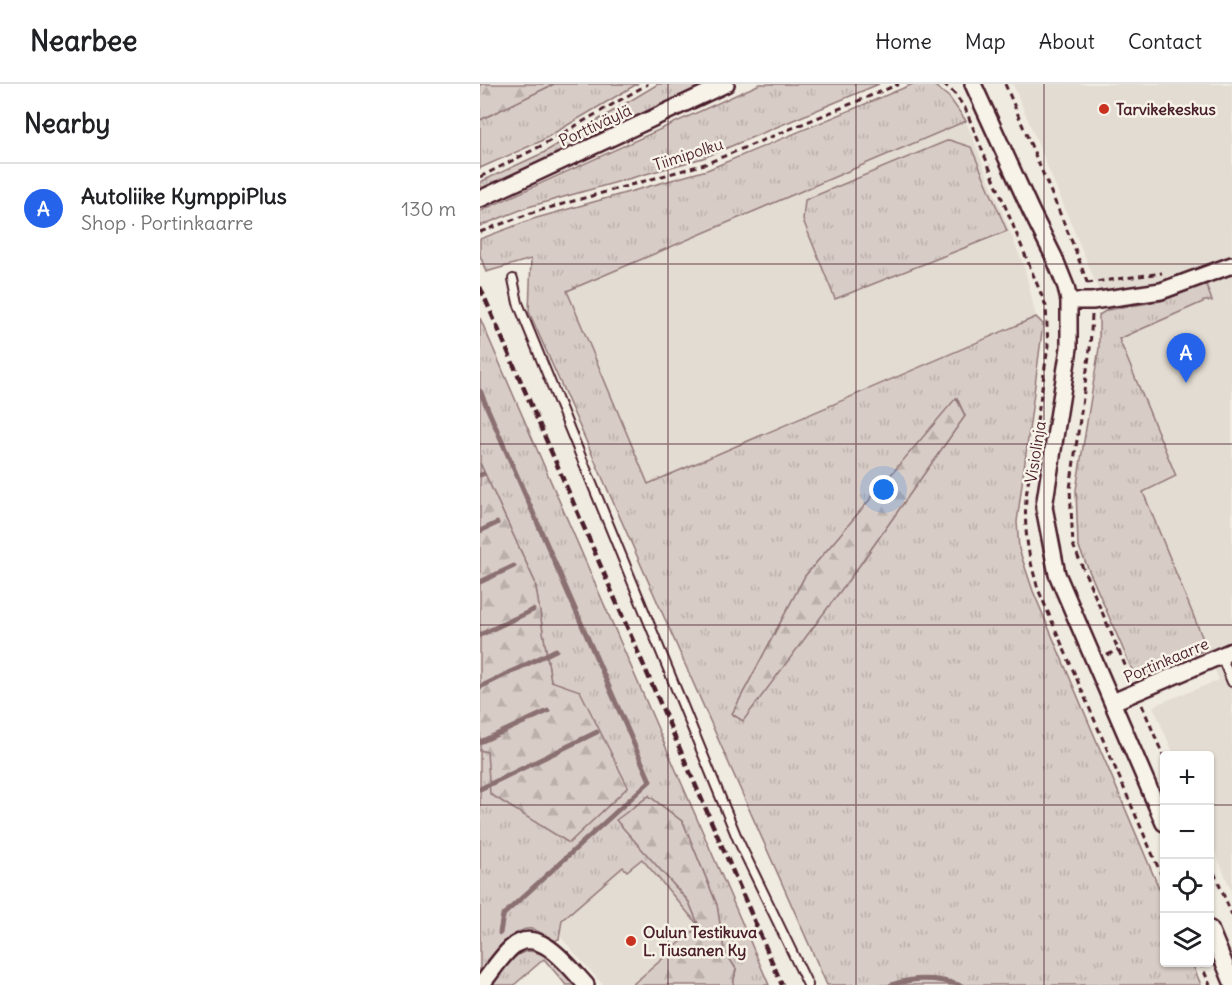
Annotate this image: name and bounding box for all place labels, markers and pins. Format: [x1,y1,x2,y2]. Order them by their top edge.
place label: Tarvikekeskus [1116,99,1216,119]
marker: Tarvikekeskus [1097,102,1111,116]
pin: A [1166,334,1206,383]
place label: Oulun Testikuva L. Tiusanen Ky [643,922,757,961]
marker: Oulun Testikuva L. Tiusanen Ky [624,934,638,948]

